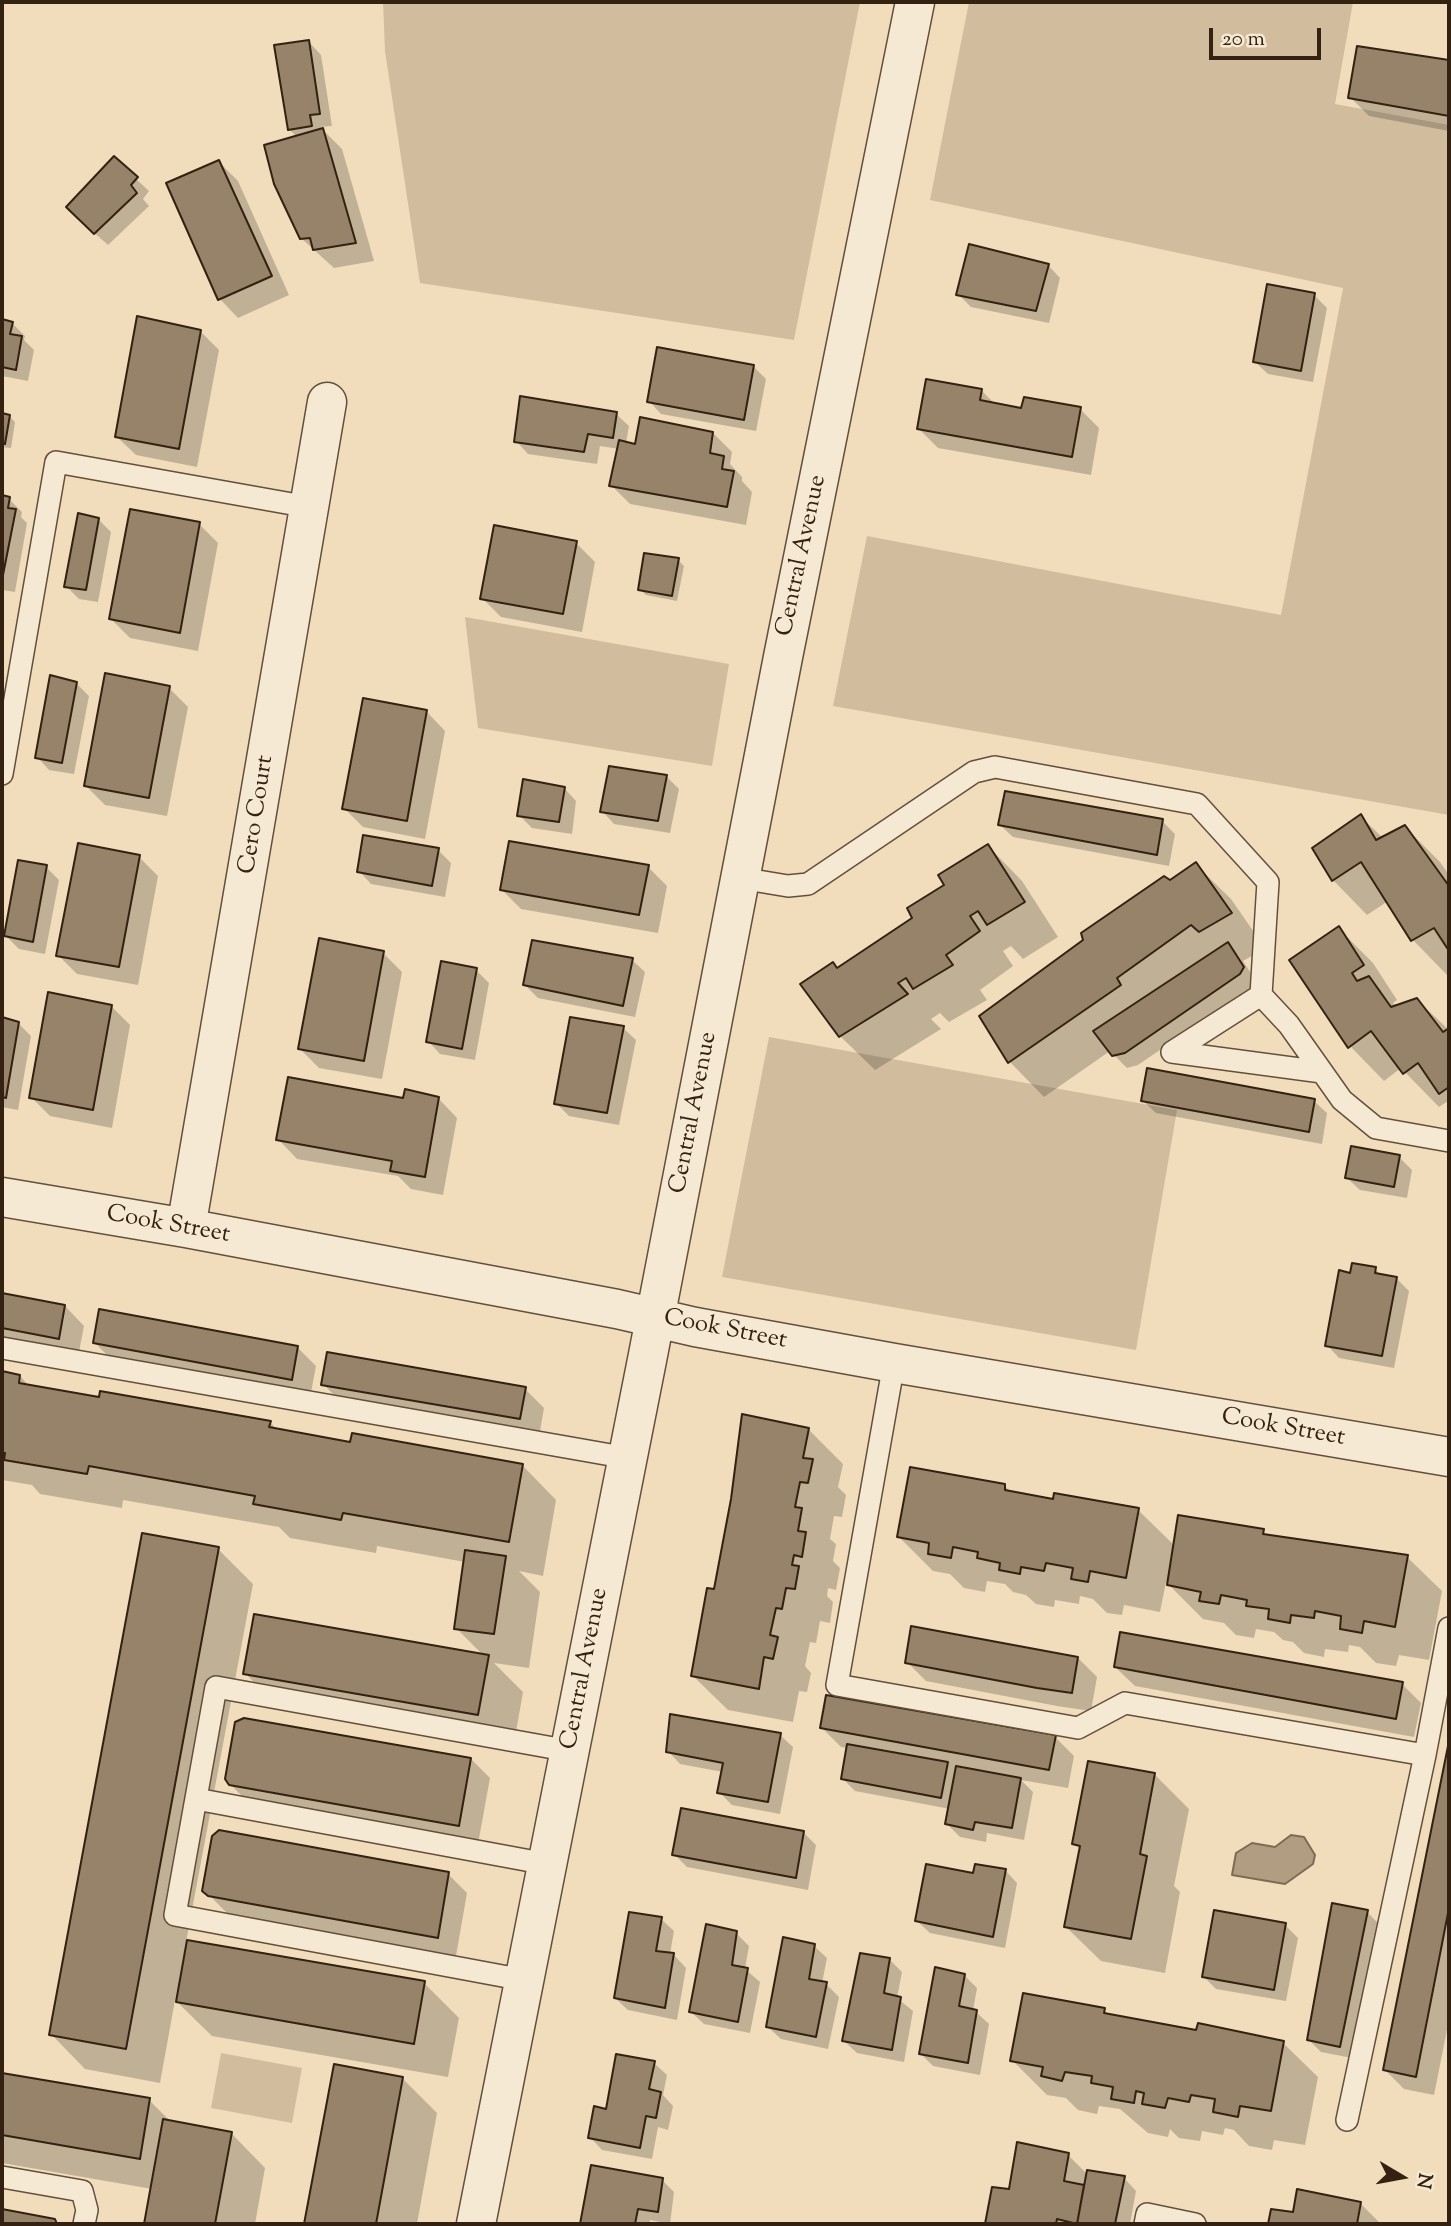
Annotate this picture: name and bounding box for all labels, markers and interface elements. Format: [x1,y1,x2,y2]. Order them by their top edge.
scale bar [1213,14,1325,58]
text: 20 m [1222,25,1265,55]
street label: Central Avenue [772,473,834,639]
street label: Cero Court [234,754,282,876]
street label: Central Avenue [665,1030,725,1196]
street label: Cook Street [104,1201,232,1251]
street label: Cook Street [661,1305,789,1357]
street label: Cook Street [1219,1404,1347,1454]
street label: Central Avenue [556,1586,616,1752]
north arrow [1367,2142,1437,2212]
text: N [1409,2171,1438,2191]

